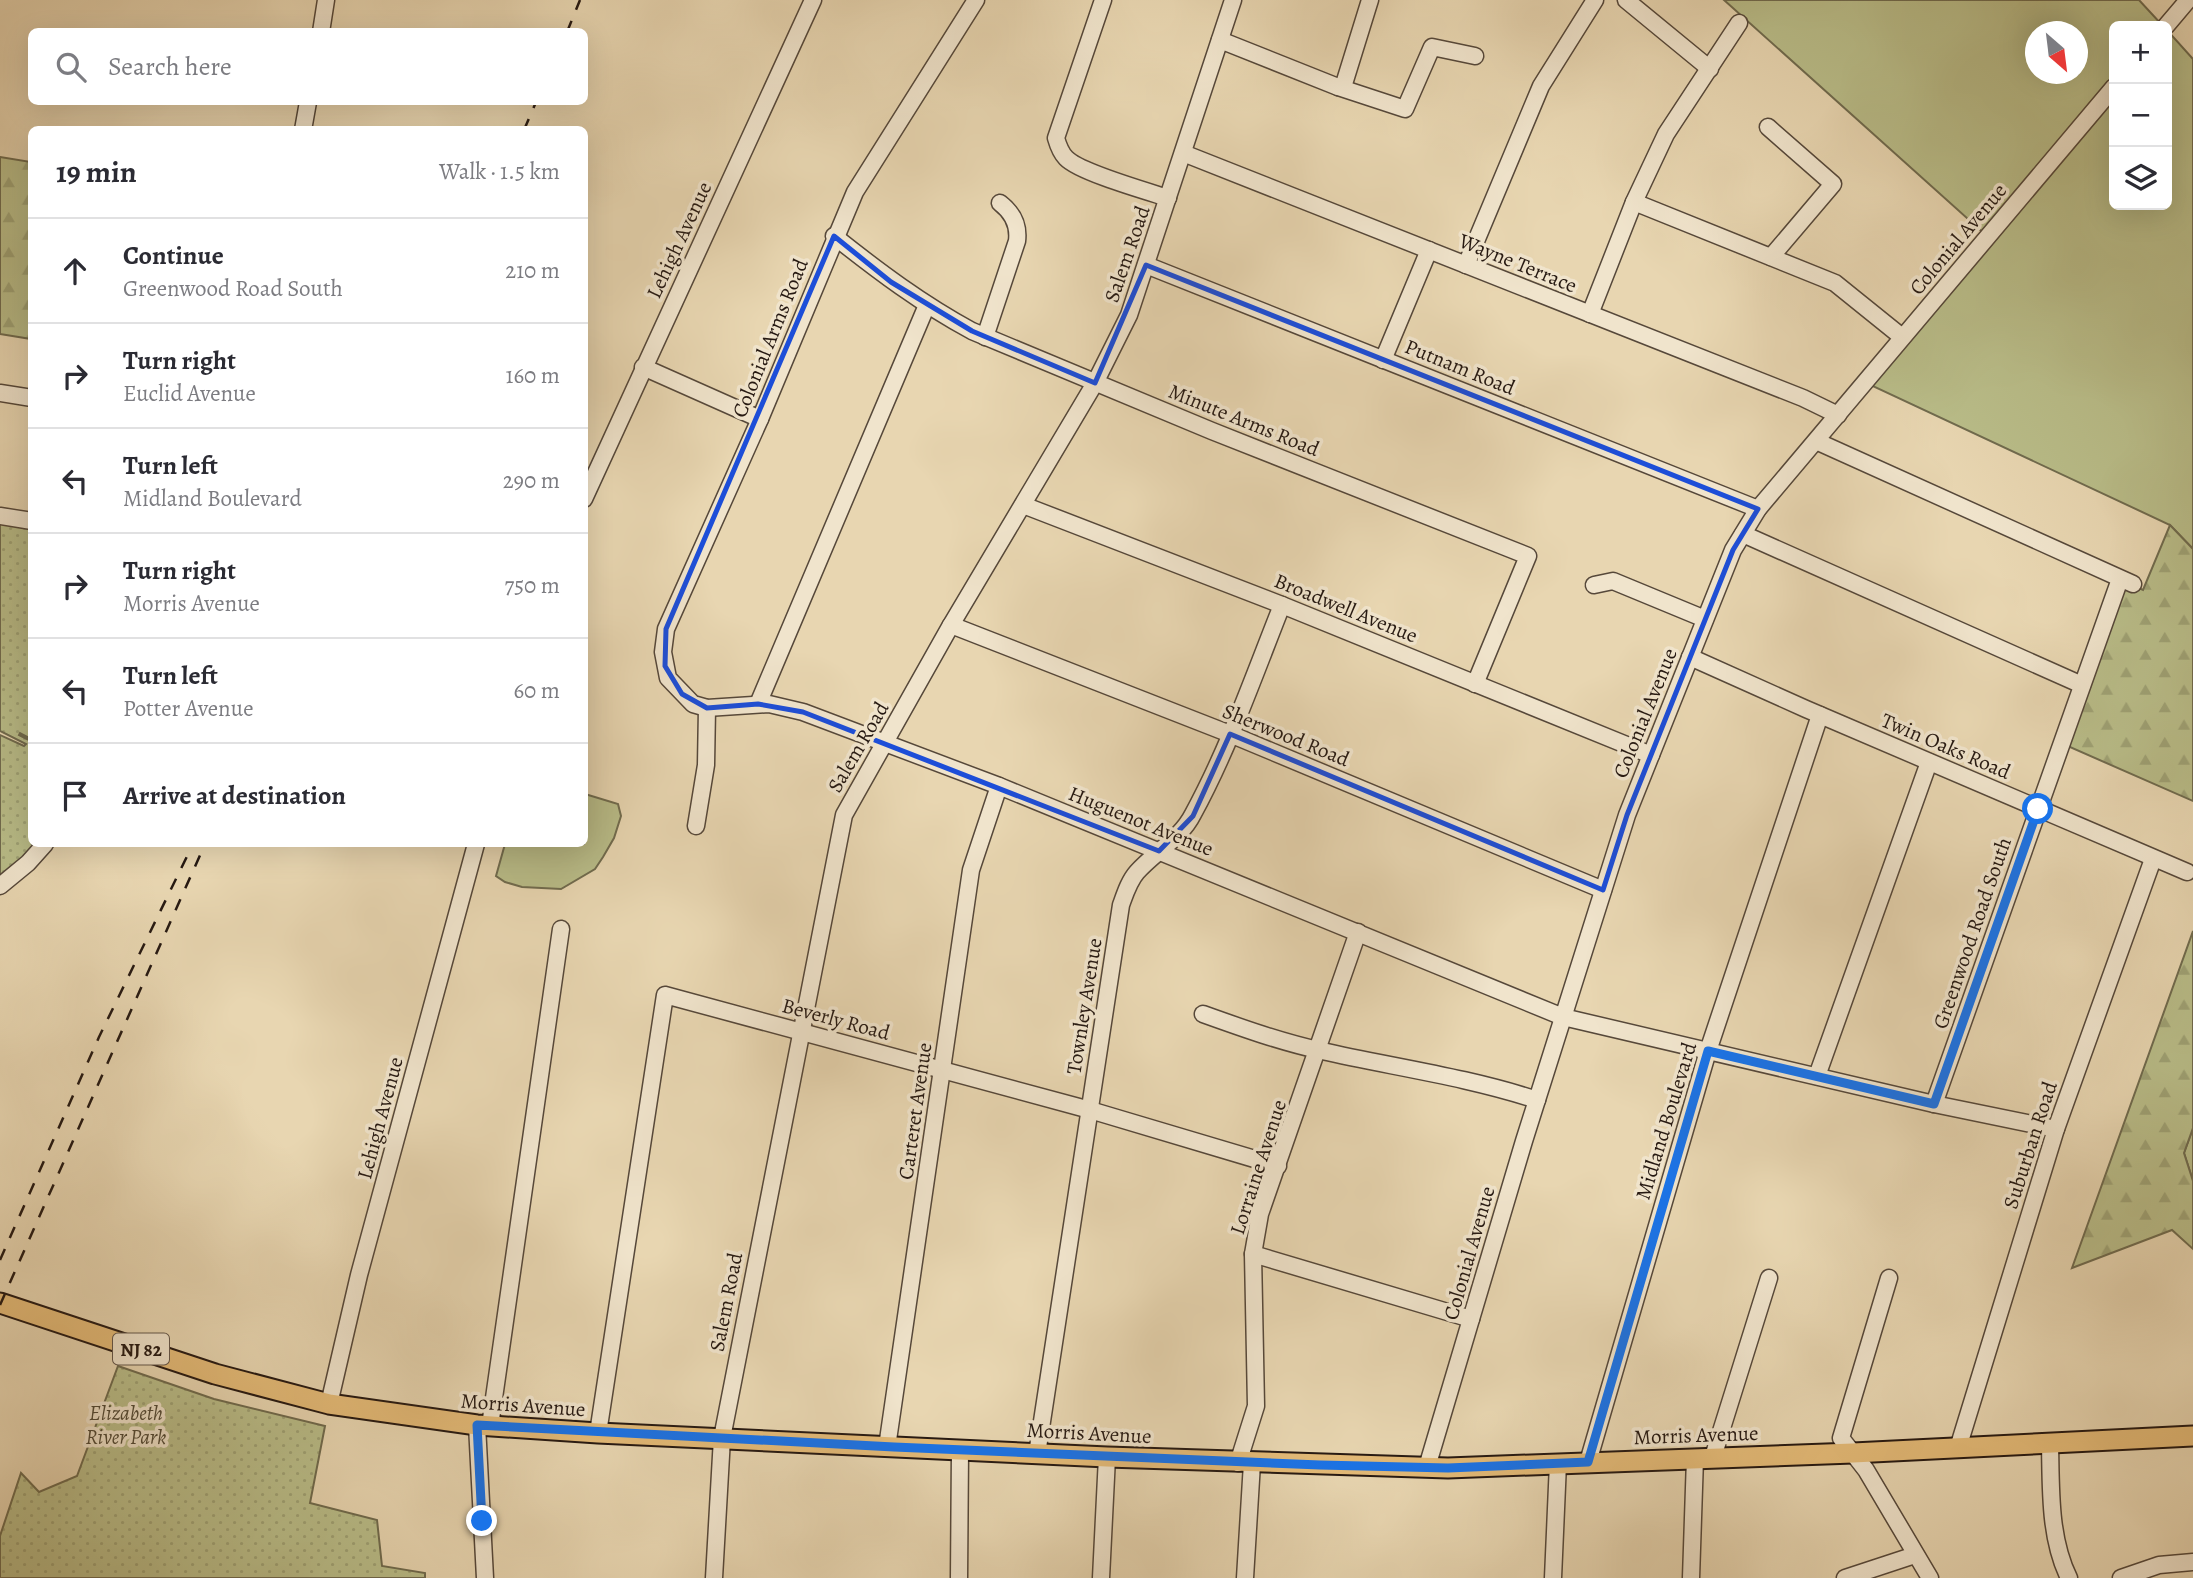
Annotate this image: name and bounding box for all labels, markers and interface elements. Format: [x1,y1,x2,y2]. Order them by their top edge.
north arrow [2025,21,2088,84]
map controls [2109,21,2172,210]
button: + [2109,21,2172,84]
search box [28,28,588,105]
icon: search [52,48,90,86]
text: Search here [108,49,232,84]
button: − [2109,84,2172,147]
button: layers [2109,147,2172,210]
text: 19 min [56,152,137,192]
text: Walk · 1.5 km [439,156,560,187]
street label: Lehigh Avenue [640,177,718,303]
street label: Colonial Avenue [1903,177,2013,301]
street label: Salem Road [1097,201,1157,306]
street label: Wayne Terrace [1454,226,1581,299]
text: Continue [123,238,224,273]
icon: ahead [56,252,94,290]
street label: Colonial Arms Road [725,254,815,422]
text: 210 m [505,255,560,286]
text: Greenwood Road South [123,273,343,304]
street label: Putnam Road [1401,332,1520,402]
text: Turn right [123,343,236,378]
icon: right [56,357,94,395]
text: 160 m [506,360,560,391]
street label: Minute Arms Road [1164,377,1324,463]
text: Euclid Avenue [123,378,256,409]
text: Turn left [123,448,218,483]
icon: left [56,462,94,500]
text: 290 m [503,465,560,496]
text: Midland Boulevard [123,483,302,514]
text: Turn right [123,553,236,588]
street label: Broadwell Avenue [1270,566,1422,650]
icon: right [56,567,94,605]
text: 750 m [505,570,560,601]
text: Morris Avenue [123,588,260,619]
street label: Colonial Avenue [1606,644,1684,782]
text: Turn left [123,658,218,693]
icon: left [56,672,94,710]
text: 60 m [513,675,560,706]
text: Potter Avenue [123,693,253,724]
street label: Salem Road [821,696,896,797]
street label: Sherwood Road [1218,697,1354,773]
street label: Twin Oaks Road [1877,706,2016,786]
icon: arrive [56,777,94,815]
text: Arrive at destination [123,778,346,813]
street label: Huguenot Avenue [1064,779,1218,863]
route start [2022,793,2053,824]
street label: Greenwood Road South [1926,834,2018,1032]
street label: Townley Avenue [1059,936,1109,1076]
street label: Beverly Road [779,991,894,1047]
street label: Midland Boulevard [1629,1038,1703,1203]
street label: Carteret Avenue [892,1041,938,1181]
street label: Lehigh Avenue [350,1054,410,1182]
street label: Suburban Road [1996,1077,2064,1212]
street label: Lorraine Avenue [1223,1096,1293,1238]
street label: Colonial Avenue [1437,1183,1501,1323]
street label: Salem Road [703,1249,749,1354]
road number: NJ 82 [113,1334,169,1364]
street label: Morris Avenue [460,1387,586,1423]
park label: Elizabeth River Park [86,1399,166,1451]
street label: Morris Avenue [1026,1416,1152,1450]
street label: Morris Avenue [1633,1419,1759,1451]
route end [466,1505,497,1536]

